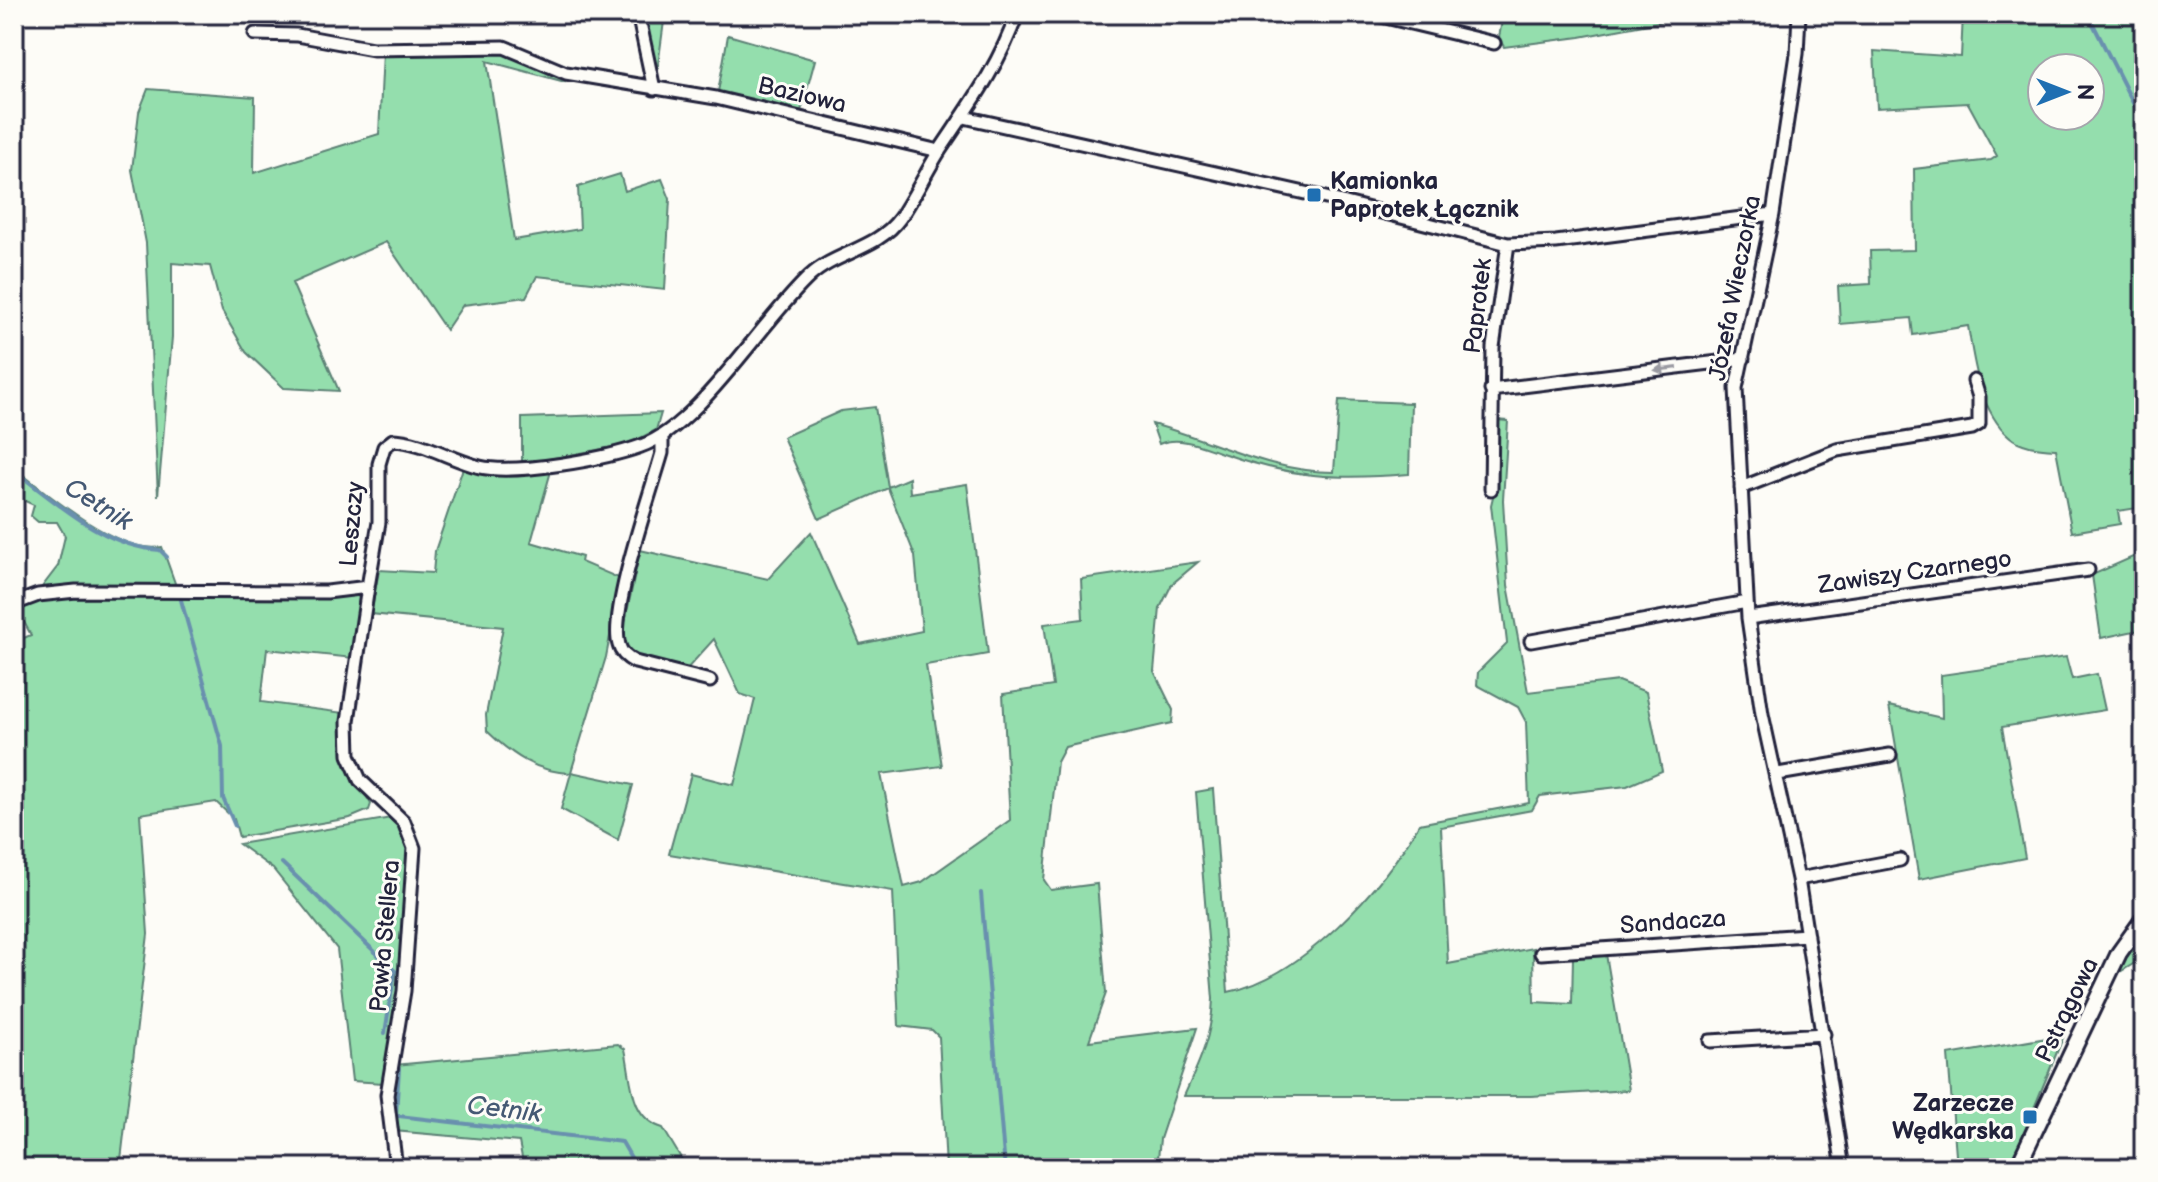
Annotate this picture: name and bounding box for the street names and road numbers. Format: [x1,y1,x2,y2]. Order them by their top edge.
street label: Baziowa [755,71,849,119]
street label: Józefa Wieczorka [1703,193,1767,383]
street label: Paprotek [1458,256,1498,355]
street label: Leszczy [334,480,370,568]
street label: Zawiszy Czarnego [1815,544,2014,600]
street label: Pawła Stellera [364,859,406,1013]
street label: Sandacza [1619,904,1727,940]
street label: Pstrągowa [2029,953,2105,1067]

